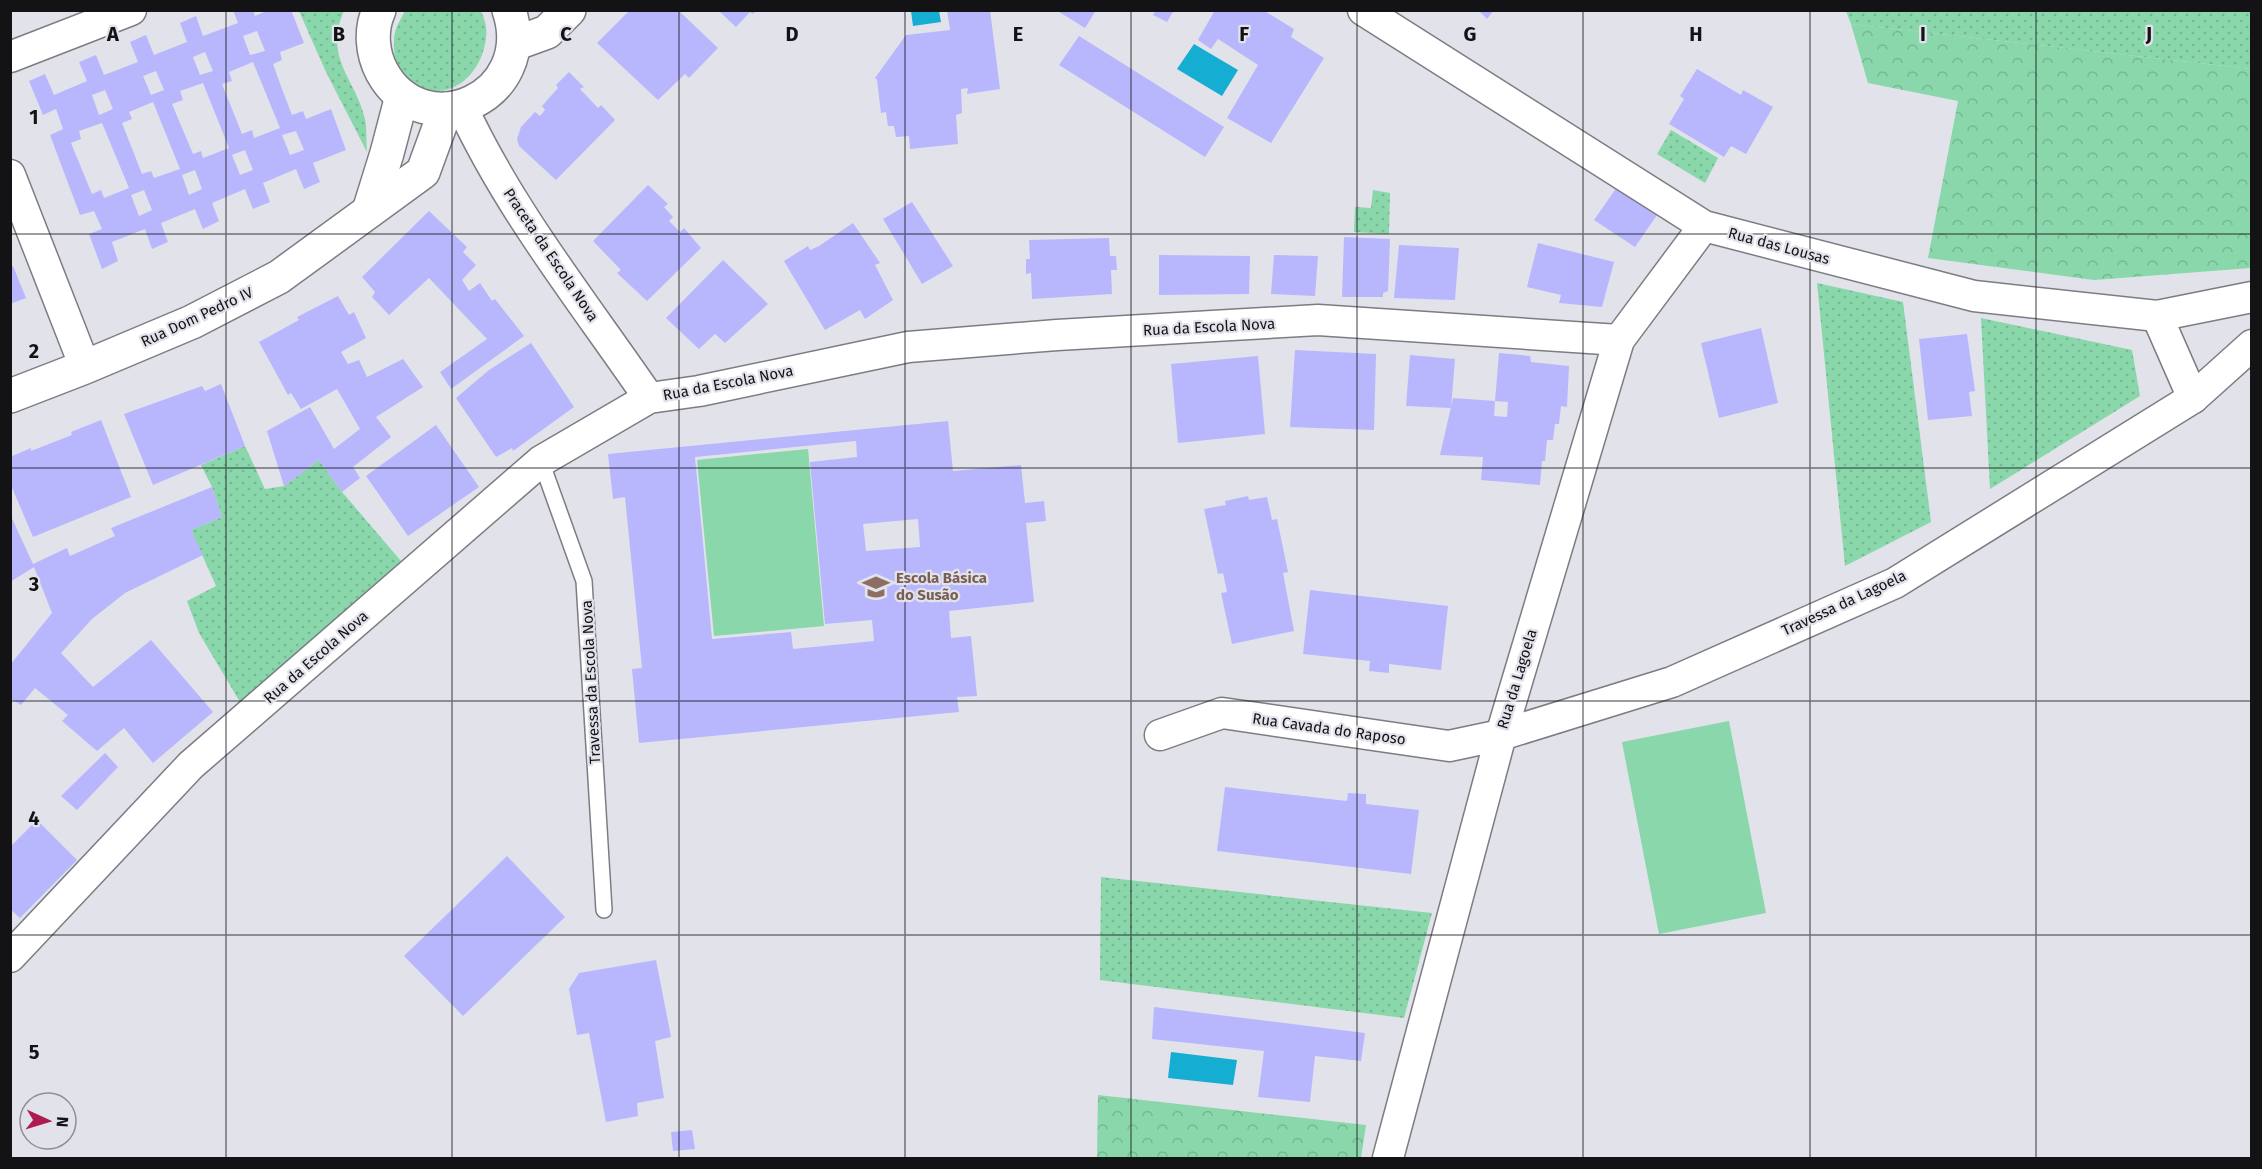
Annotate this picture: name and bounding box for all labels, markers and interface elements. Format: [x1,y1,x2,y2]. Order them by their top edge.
text: A [106,22,120,46]
text: B [333,22,345,46]
text: C [560,22,572,46]
text: D [785,22,799,46]
text: E [1013,22,1023,46]
text: F [1239,22,1249,46]
text: G [1464,22,1476,46]
text: H [1689,22,1703,46]
text: I [1920,22,1926,46]
text: J [2145,22,2152,46]
text: 1 [29,105,39,129]
street label: Praceta da Escola Nova [500,185,602,325]
street label: Rua das Lousas [1726,224,1832,268]
street label: Rua Dom Pedro IV [138,283,256,351]
street label: Rua da Escola Nova [1142,315,1276,339]
text: 2 [29,339,39,363]
street label: Rua da Escola Nova [661,362,795,404]
street label: Travessa da Lagoela [1779,566,1909,640]
place label: Escola Básica do Susão [896,569,987,604]
text: 3 [28,572,39,596]
school or university icon: Escola Básica do Susão [861,572,891,602]
street label: Travessa da Escola Nova [578,600,604,764]
street label: Rua da Escola Nova [260,607,372,707]
street label: Rua da Lagoela [1493,627,1541,731]
street label: Rua Cavada do Raposo [1251,709,1407,749]
text: 4 [28,806,40,830]
text: 5 [29,1040,40,1064]
north arrow [18,1091,78,1151]
text: N [53,1116,72,1128]

